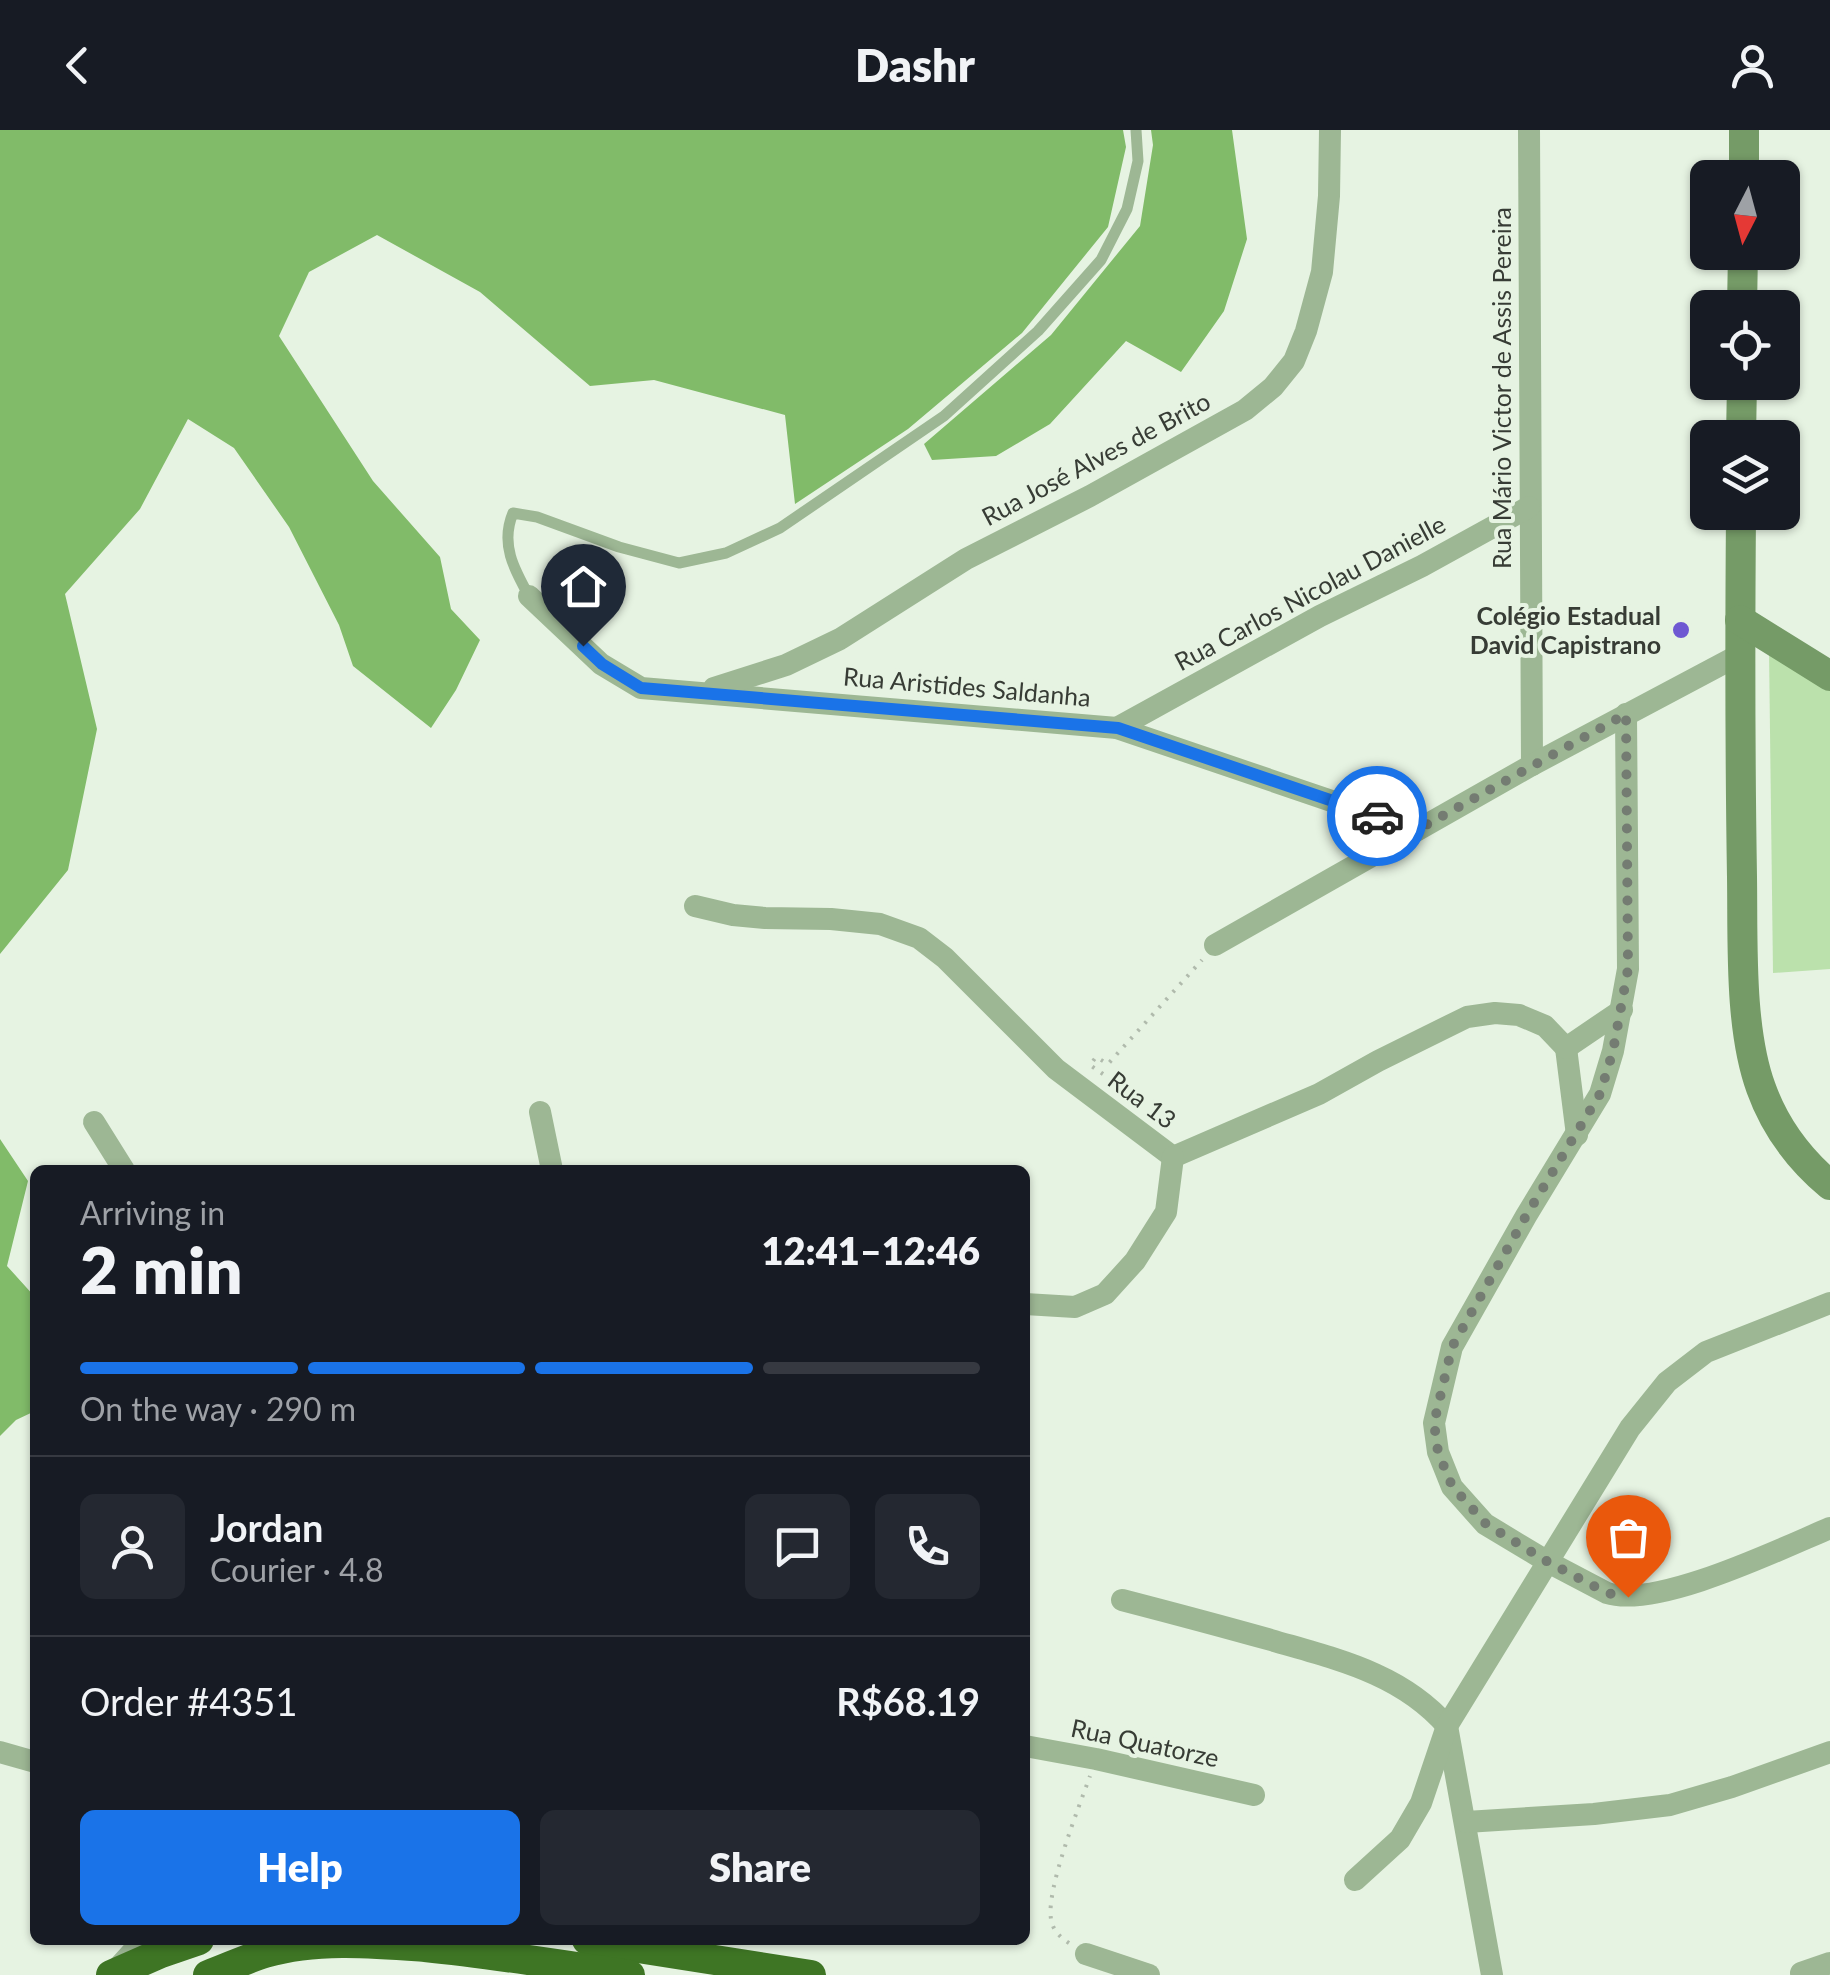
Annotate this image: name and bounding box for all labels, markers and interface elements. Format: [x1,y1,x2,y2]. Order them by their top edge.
icon: back [50,38,105,93]
text: Dashr [855,38,975,92]
icon: person [1725,38,1780,93]
north arrow [1690,160,1800,270]
map controls [1690,160,1800,530]
street label: Rua Mário Victor de Assis Pereira [1486,207,1516,569]
button: locate [1690,290,1800,400]
street label: Rua José Alves de Brito [976,385,1215,531]
button: layers [1690,420,1800,530]
street label: Rua Carlos Nicolau Danielle [1169,508,1450,676]
pin [541,544,626,647]
icon: home [556,559,611,614]
place label: Colégio Estadual David Capistrano [1470,600,1661,659]
marker: Colégio Estadual David Capistrano [1670,619,1692,641]
street label: Rua Aristides Saldanha [842,660,1092,712]
courier [1327,766,1427,866]
icon: car [1350,789,1405,844]
street label: Rua 13 [1103,1064,1182,1134]
text: Arriving in [80,1193,225,1232]
text: 12:41–12:46 [761,1227,980,1273]
text: 2 min [80,1230,242,1308]
text: On the way · 290 m [80,1389,356,1428]
button: person [80,1494,185,1599]
button: chat [745,1494,850,1599]
button: phone [875,1494,980,1599]
pin [1586,1495,1671,1598]
text: Jordan [210,1504,323,1550]
icon: bag [1601,1510,1656,1565]
text: Courier · 4.8 [210,1550,384,1589]
text: Order #4351 [80,1678,297,1724]
text: R$68.19 [836,1678,980,1724]
street label: Rua Quatorze [1069,1712,1222,1772]
button: Help [80,1810,520,1925]
button: Share [540,1810,980,1925]

